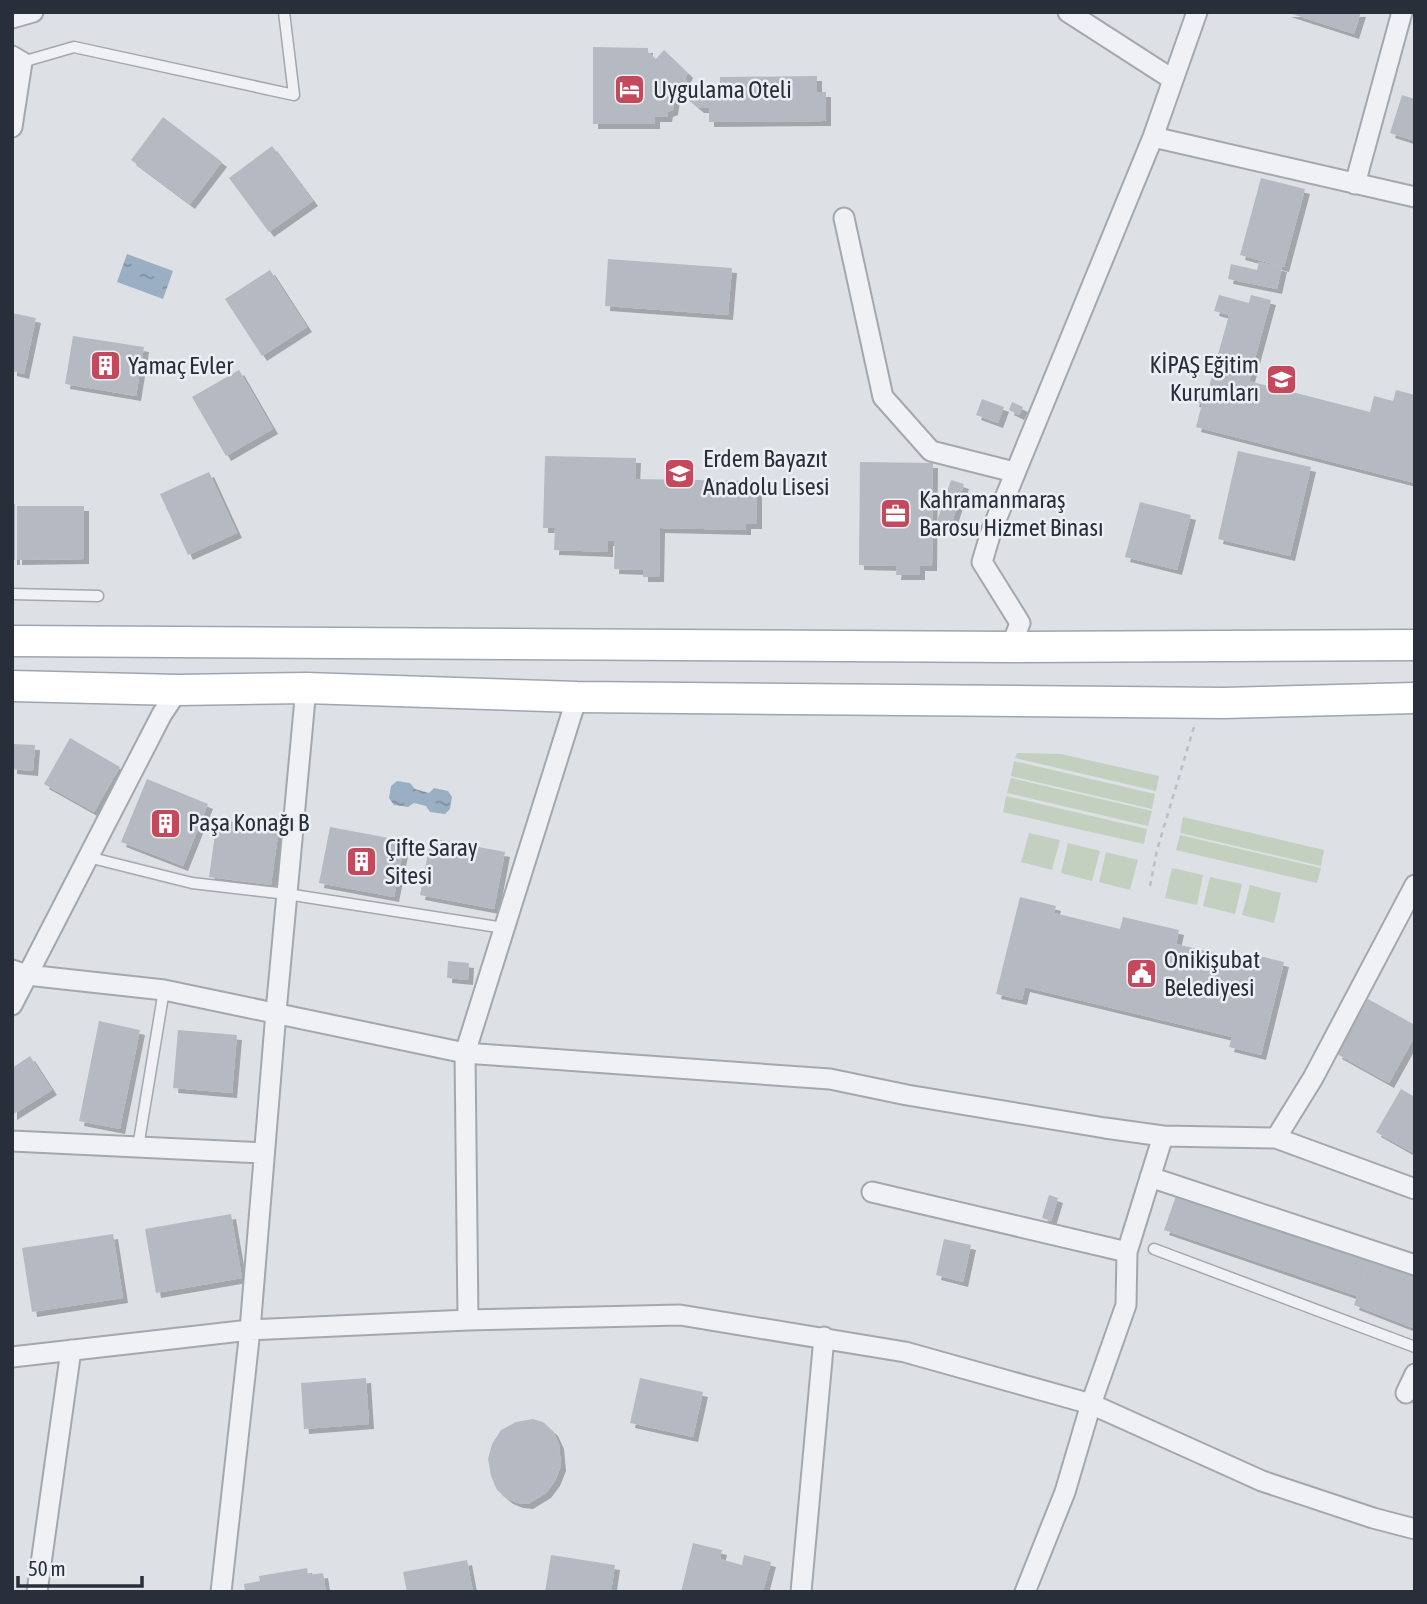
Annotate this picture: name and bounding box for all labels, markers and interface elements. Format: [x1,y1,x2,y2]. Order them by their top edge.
hotel icon: Uygulama Oteli [613,73,647,107]
place label: Uygulama Oteli [653,76,792,103]
building icon: Yamaç Evler [88,349,122,383]
place label: KİPAŞ Eğitim Kurumları [1149,351,1259,406]
place label: Yamaç Evler [128,352,234,379]
school or university icon: KİPAŞ Eğitim Kurumları [1265,362,1299,396]
place label: Erdem Bayazıt Anadolu Lisesi [703,445,830,500]
school or university icon: Erdem Bayazıt Anadolu Lisesi [663,456,697,490]
place label: Kahramanmaraş Barosu Hizmet Binası [919,486,1103,541]
office icon: Kahramanmaraş Barosu Hizmet Binası [879,497,913,531]
building icon: Paşa Konağı B [148,806,182,840]
place label: Paşa Konağı B [188,809,310,836]
place label: Çifte Saray Sitesi [385,834,478,889]
building icon: Çifte Saray Sitesi [345,845,379,879]
place label: Onikişubat Belediyesi [1164,946,1260,1001]
public building icon: Onikişubat Belediyesi [1124,957,1158,991]
scale bar [18,1544,142,1588]
text: 50 m [28,1556,66,1580]

